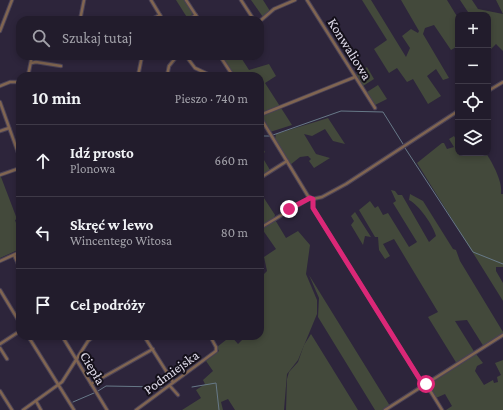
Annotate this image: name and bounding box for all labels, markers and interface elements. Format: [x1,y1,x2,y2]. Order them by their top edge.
map controls [455,12,491,156]
button: + [455,12,491,48]
street label: Konwaliowa [325,15,376,83]
search box [16,16,264,60]
icon: search [30,27,52,49]
text: Szukaj tutaj [62,30,132,46]
button: − [455,48,491,84]
button: locate [455,84,491,120]
text: 10 min [32,89,81,108]
text: Pieszo · 740 m [175,91,248,106]
button: layers [455,120,491,156]
text: Idź prosto [70,145,134,161]
icon: ahead [32,150,54,172]
text: 660 m [215,153,248,168]
text: Plonowa [70,161,115,176]
route end [280,200,298,218]
text: Skręć w lewo [70,217,153,233]
icon: left [32,222,54,244]
text: 80 m [221,225,248,240]
text: Wincentego Witosa [70,233,172,248]
icon: arrive [32,294,54,316]
text: Cel podróży [70,297,145,313]
street label: Podmiejska [140,346,203,398]
street label: Ciepła [77,349,109,388]
route start [417,375,435,393]

